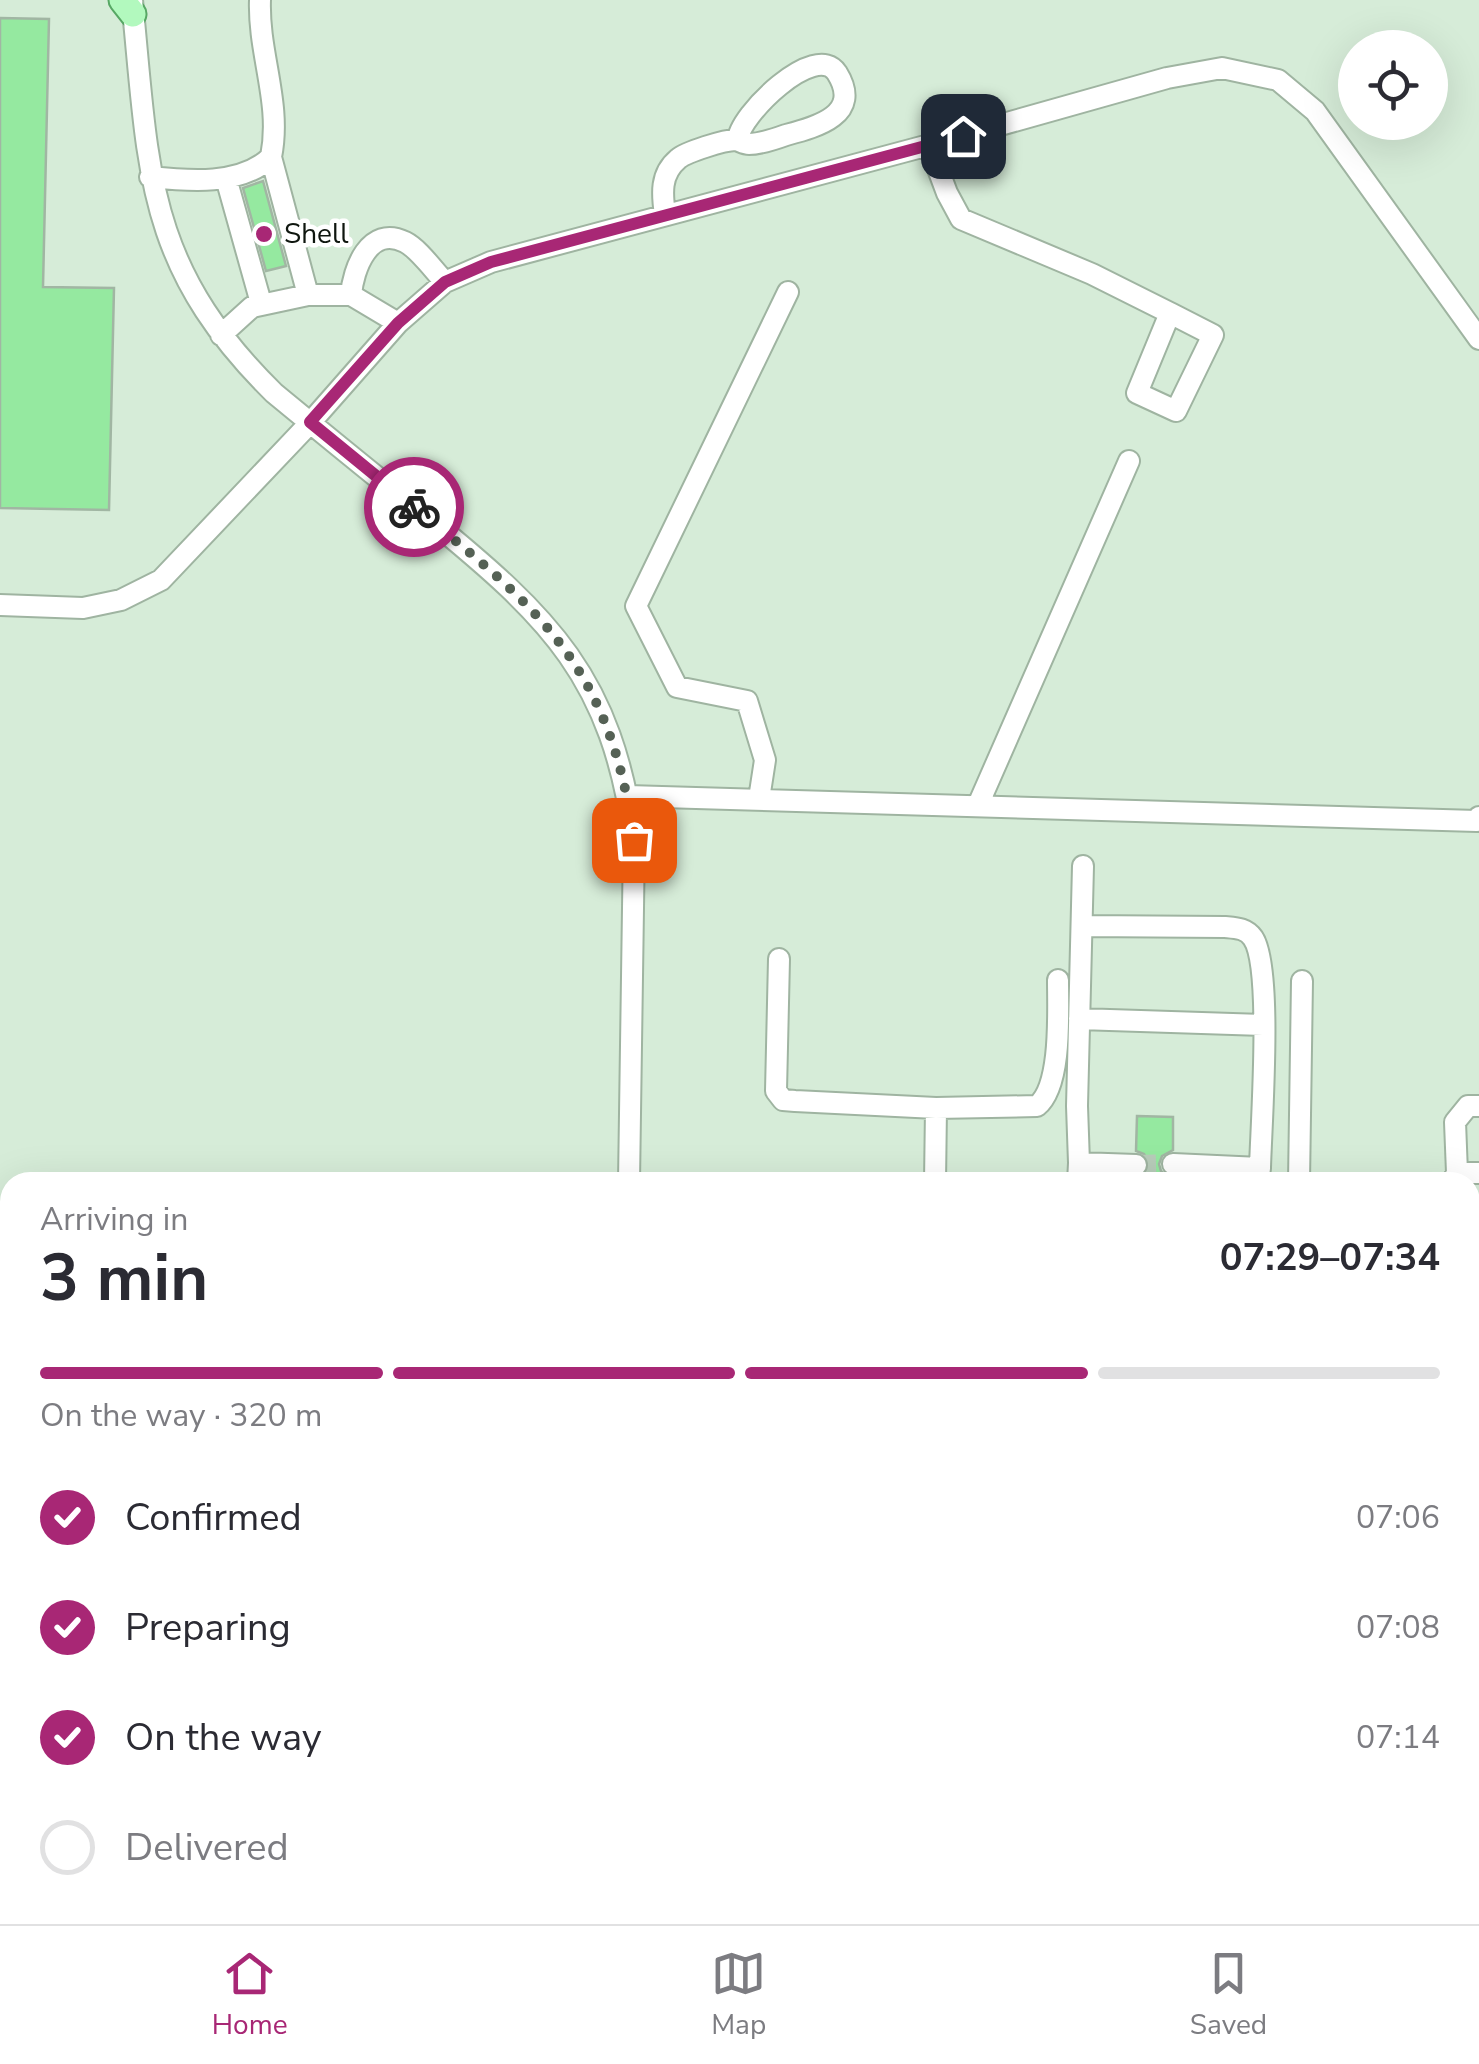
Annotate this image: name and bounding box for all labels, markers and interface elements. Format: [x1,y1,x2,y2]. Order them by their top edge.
map controls [1338,30,1448,140]
button: locate [1338,30,1448,140]
pin [921,94,1006,179]
icon: home [936,109,991,164]
place label: Shell [284,215,349,253]
marker: Shell [253,223,275,245]
courier [364,457,464,557]
icon: bike [387,480,442,535]
pin [592,798,677,883]
icon: bag [607,813,662,868]
text: Arriving in [40,1198,188,1241]
text: 07:29–07:34 [1220,1232,1440,1283]
text: 3 min [40,1234,208,1323]
text: On the way · 320 m [40,1394,322,1437]
icon: check [40,1490,95,1545]
text: Confirmed [125,1492,302,1543]
text: 07:06 [1356,1496,1440,1539]
icon: check [40,1600,95,1655]
text: Preparing [125,1602,291,1653]
text: 07:08 [1356,1606,1440,1649]
icon: check [40,1710,95,1765]
text: On the way [125,1712,321,1763]
text: 07:14 [1356,1716,1440,1759]
text: Delivered [125,1822,289,1873]
tab: Home [212,1946,288,2044]
tab: Map [711,1946,766,2044]
tab: Saved [1190,1946,1267,2044]

